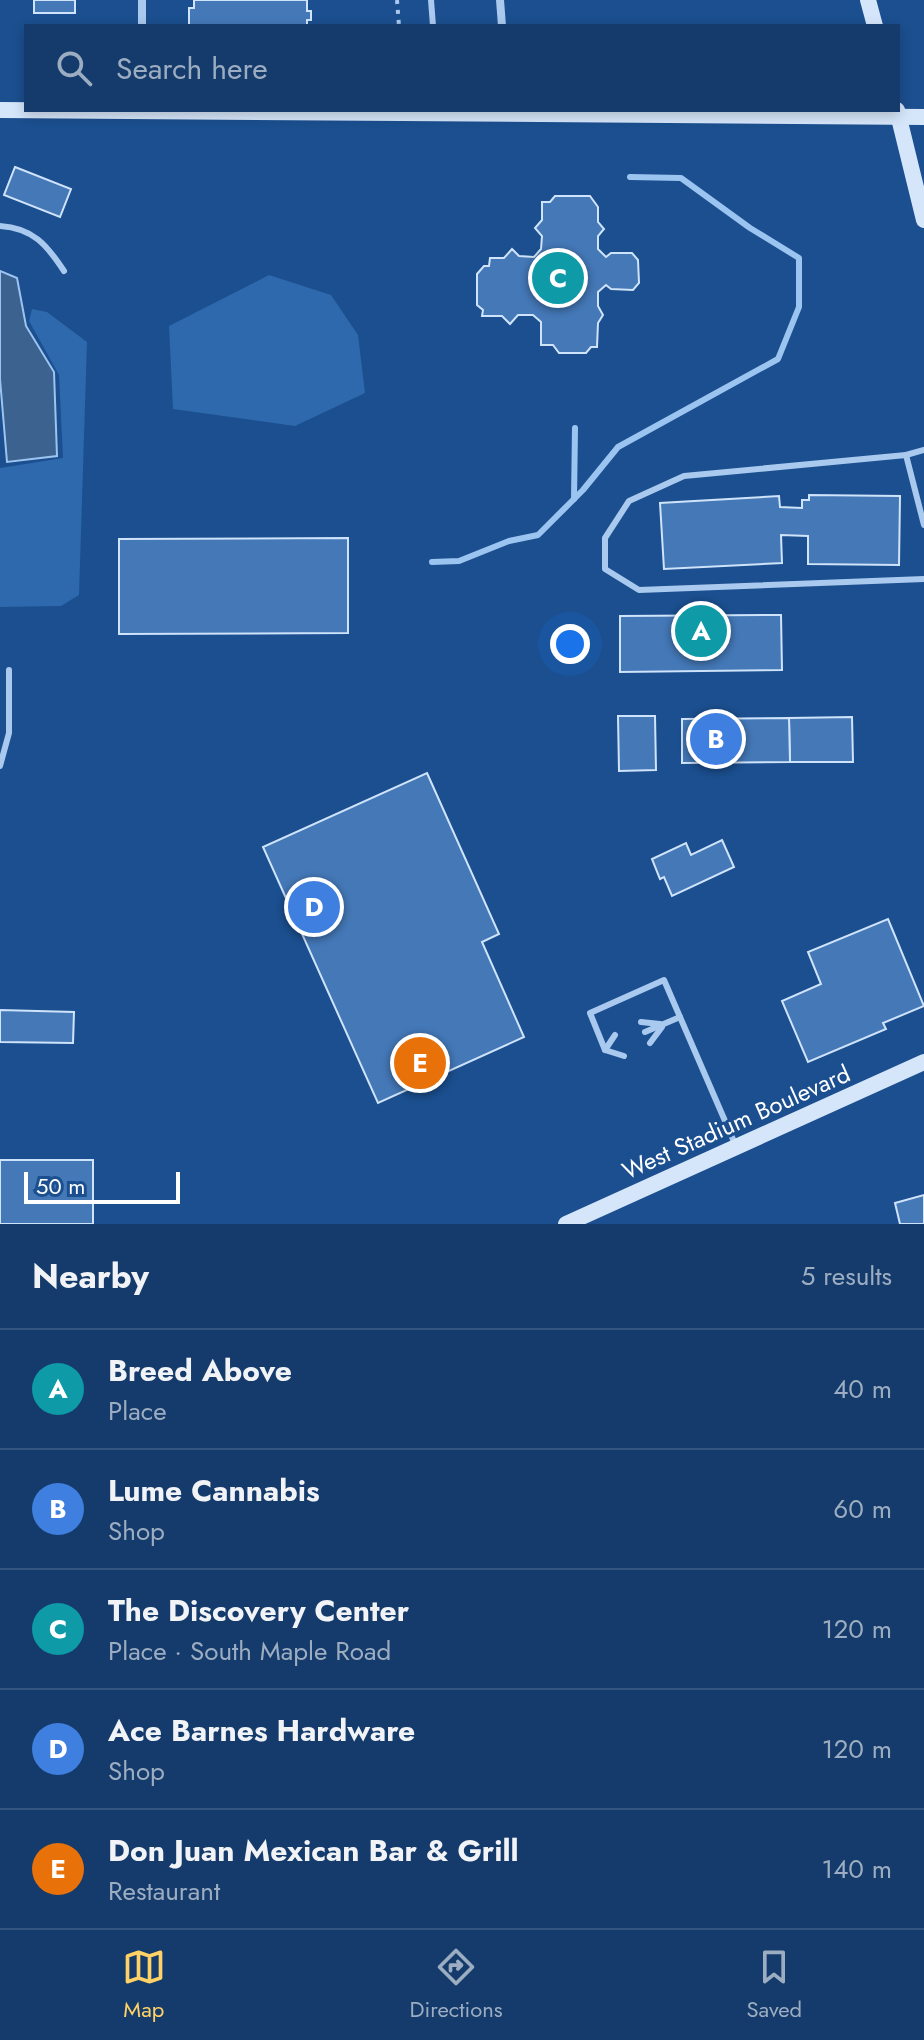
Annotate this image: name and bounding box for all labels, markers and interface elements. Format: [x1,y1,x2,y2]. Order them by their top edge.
search box [24,24,900,112]
icon: search [52,46,96,90]
text: Search here [116,47,268,90]
pin: C [532,248,584,308]
pin: A [675,601,727,661]
your location [550,624,590,664]
pin: B [690,709,742,769]
pin: D [288,877,340,937]
pin: E [394,1033,446,1093]
street label: West Stadium Boulevard [616,1056,856,1188]
scale bar [24,1168,180,1204]
text: 50 m [36,1170,85,1202]
text: Nearby [32,1252,149,1301]
text: 5 results [801,1257,892,1295]
text: Breed Above [108,1349,292,1392]
text: A [48,1370,68,1408]
text: 40 m [833,1370,892,1408]
text: Place [108,1392,167,1430]
text: Lume Cannabis [108,1469,320,1512]
text: B [49,1490,67,1528]
text: 60 m [833,1490,892,1528]
text: Shop [108,1512,165,1550]
text: The Discovery Center [108,1589,409,1632]
text: C [49,1610,67,1648]
text: 120 m [822,1610,892,1648]
text: Place · South Maple Road [108,1632,391,1670]
text: Ace Barnes Hardware [108,1709,415,1752]
text: D [48,1730,68,1768]
text: 120 m [822,1730,892,1768]
text: Shop [108,1752,165,1790]
text: Don Juan Mexican Bar & Grill [108,1829,519,1872]
text: E [50,1850,66,1888]
text: 140 m [821,1850,892,1888]
text: Restaurant [108,1872,220,1910]
tab: Map [122,1945,166,2025]
tab: Directions [410,1945,503,2025]
tab: Saved [746,1945,802,2025]

